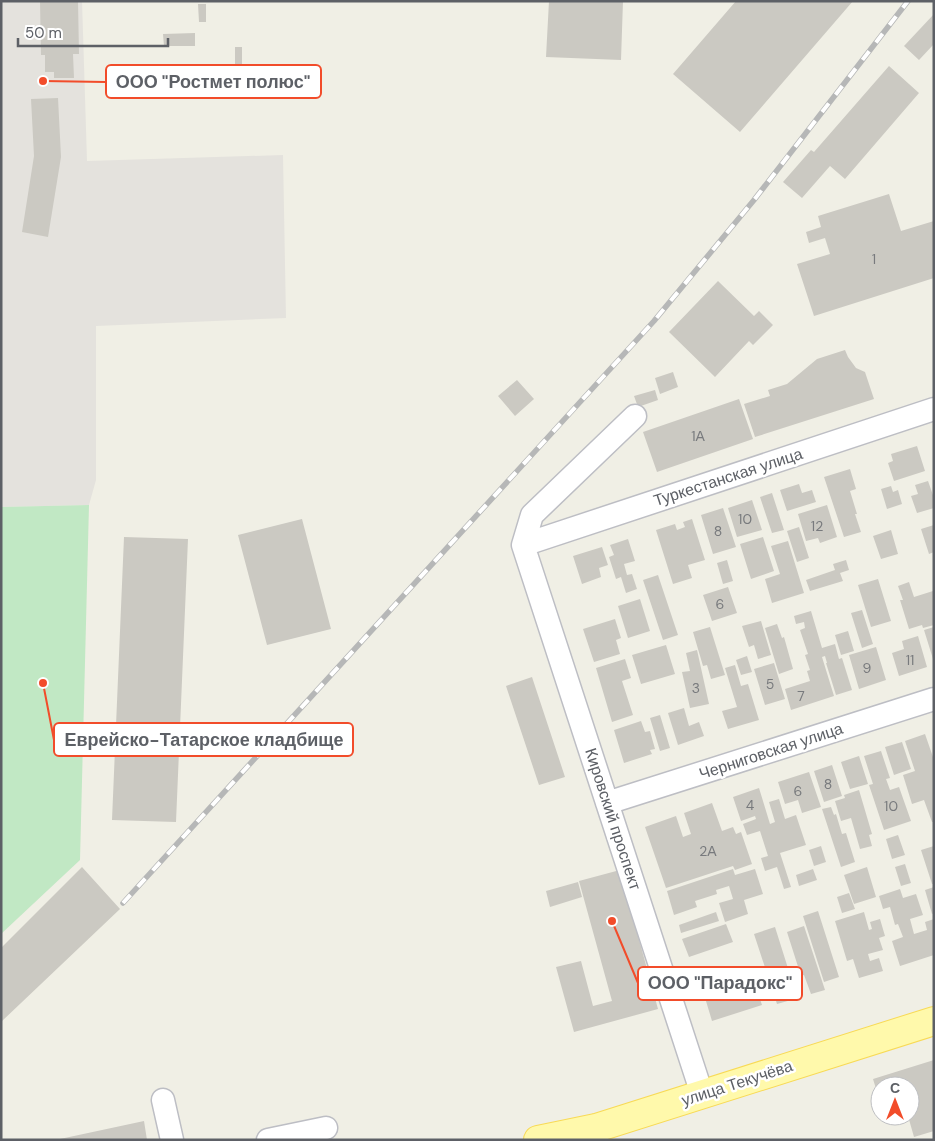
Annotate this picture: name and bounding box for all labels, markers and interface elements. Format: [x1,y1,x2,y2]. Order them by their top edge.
scale bar [18,15,168,47]
text: 50 m [25,23,62,43]
callout: ООО "Ростмет полюс" [106,65,321,98]
text: ООО "Ростмет полюс" [116,70,310,94]
house number: 1 [872,250,876,268]
house number: 1А [691,427,706,445]
street label: Туркестанская улица [651,443,805,511]
house number: 10 [738,510,752,528]
house number: 12 [811,517,823,535]
house number: 8 [714,522,722,540]
house number: 6 [716,595,724,613]
house number: 11 [906,651,914,669]
house number: 9 [863,659,872,677]
house number: 5 [766,675,774,693]
house number: 3 [692,679,700,697]
house number: 7 [797,687,805,705]
street label: Черниговская улица [696,718,846,784]
callout: Еврейско-Татарское кладбище [54,723,353,756]
text: Еврейско-Татарское кладбище [64,728,344,752]
street label: Кировский проспект [580,745,646,893]
house number: 8 [824,775,832,793]
house number: 6 [794,782,802,800]
house number: 4 [746,796,755,814]
house number: 10 [884,797,898,815]
house number: 2А [699,842,717,860]
callout: ООО "Парадокс" [638,967,802,1000]
text: ООО "Парадокс" [648,971,792,995]
street label: улица Текучёва [679,1055,795,1111]
north arrow [870,1076,920,1126]
text: С [890,1079,900,1097]

